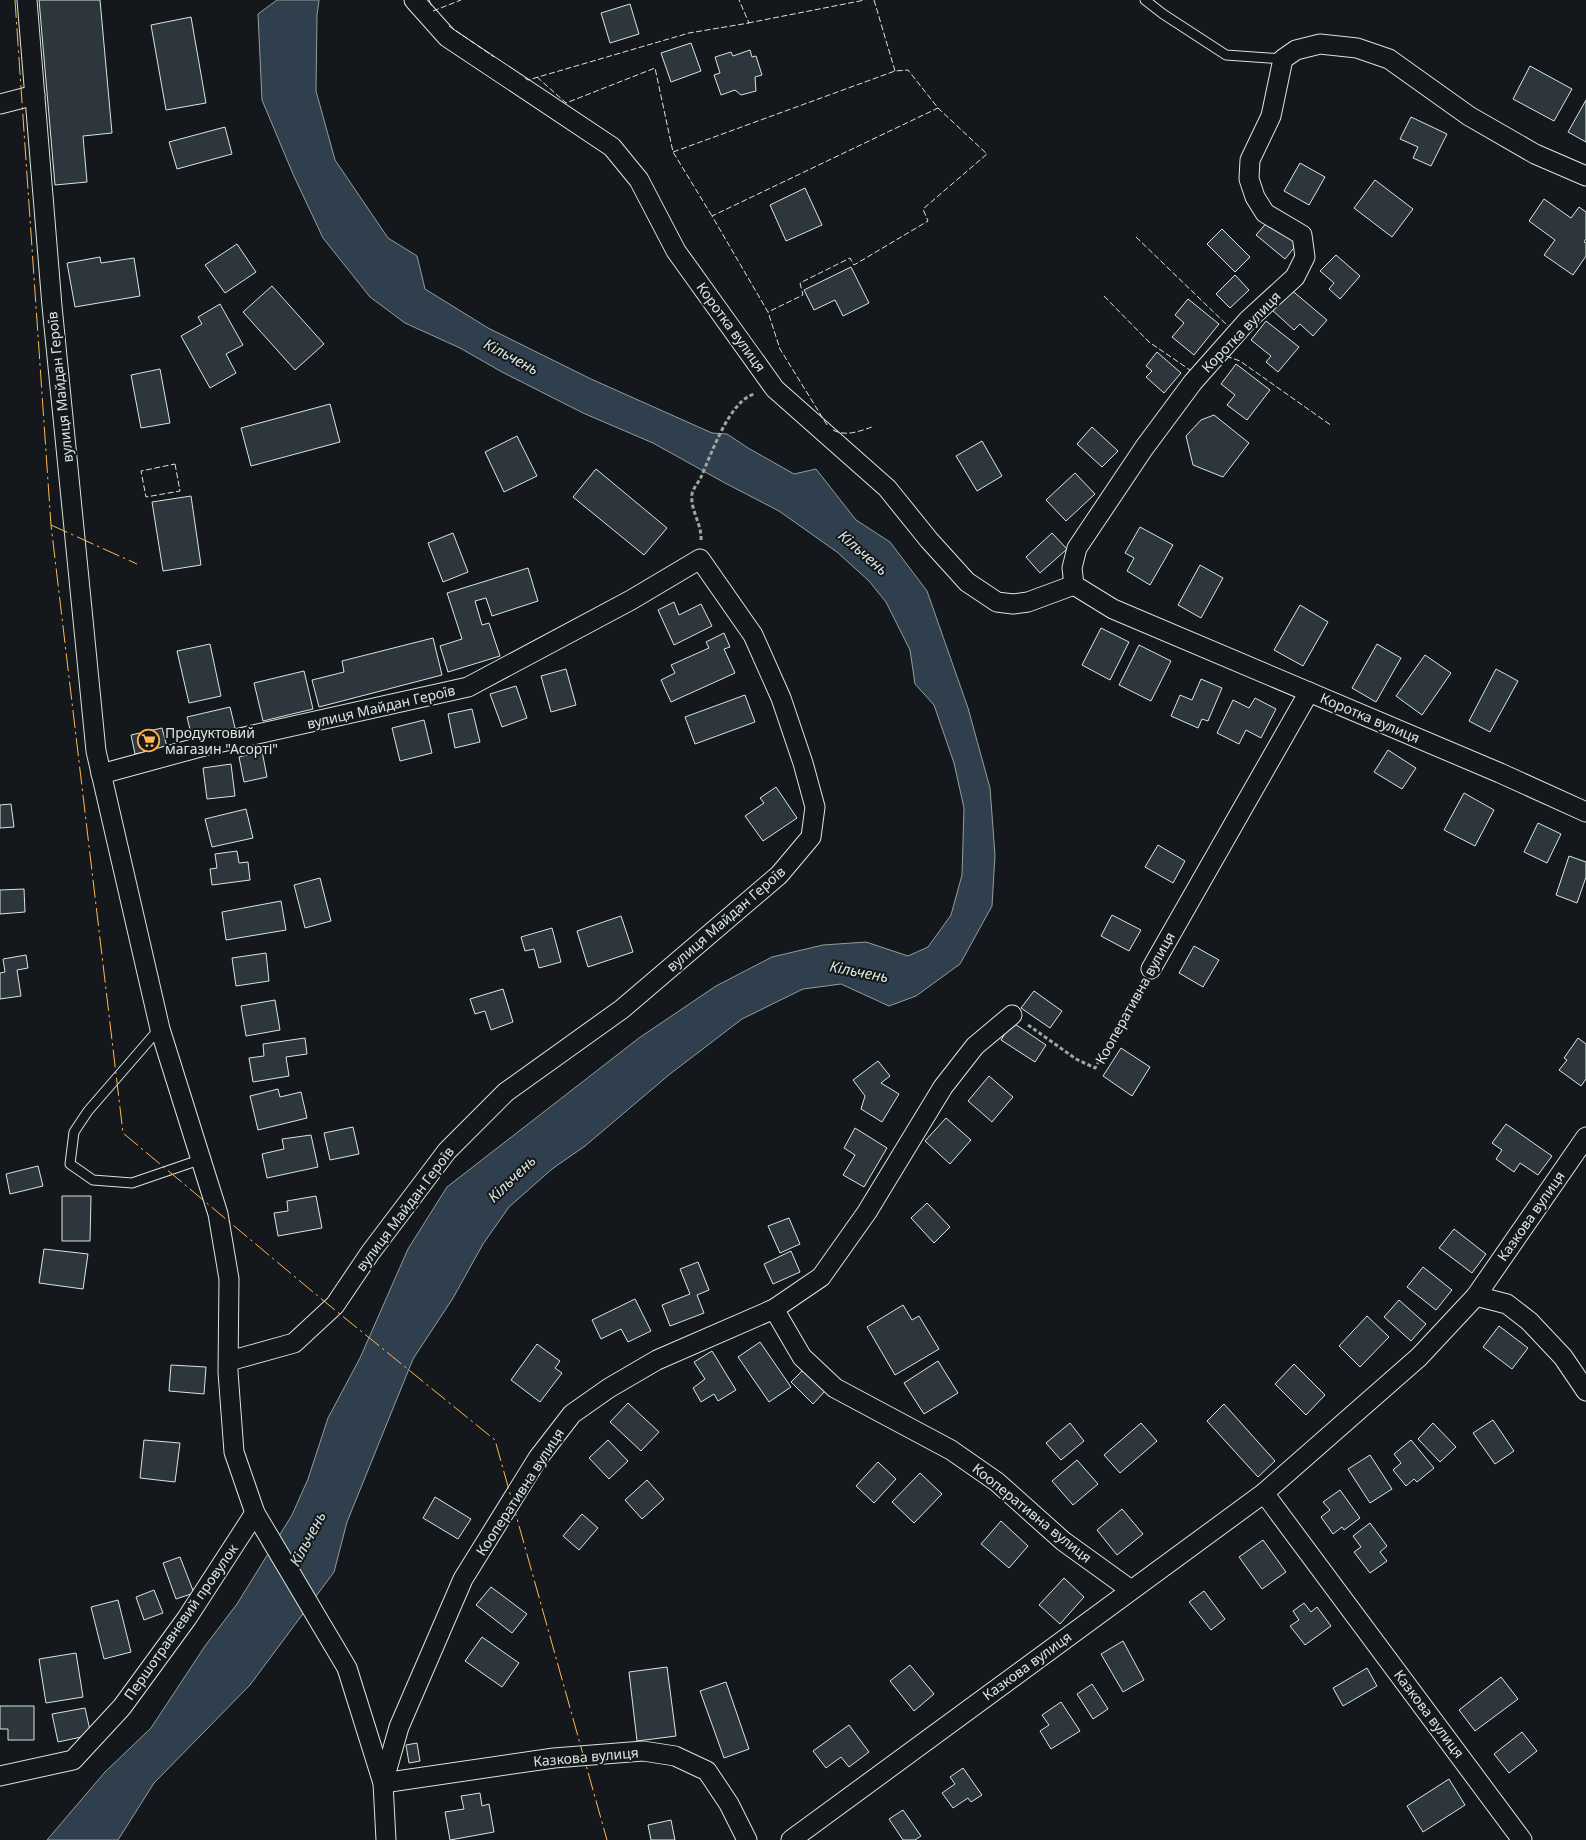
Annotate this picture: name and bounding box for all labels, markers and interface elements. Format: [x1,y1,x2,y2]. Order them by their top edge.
street label: Коротка вулиця [692,278,770,375]
street label: Коротка вулиця [1197,287,1284,376]
street label: вулиця Майдан Героїв [42,311,77,463]
water label: Кільчень [481,333,543,379]
water label: Кільчень [835,525,893,579]
street label: вулиця Майдан Героїв [305,680,457,733]
street label: Коротка вулиця [1318,688,1423,747]
place label: Продуктовий магазин "Асорті" [165,723,278,758]
supermarket icon: Продуктовий магазин "Асорті" [137,729,161,753]
street label: вулиця Майдан Героїв [662,862,789,976]
street label: Кооперативна вулиця [1090,928,1179,1067]
water label: Кільчень [828,956,891,987]
street label: вулиця Майдан Героїв [351,1142,458,1275]
water label: Кільчень [483,1150,540,1206]
street label: Казкова вулиця [1492,1167,1569,1264]
street label: Кооперативна вулиця [471,1424,568,1559]
street label: Кооперативна вулиця [969,1459,1096,1567]
water label: Кільчень [284,1507,330,1569]
street label: Першотравневий провулок [119,1539,242,1704]
street label: Казкова вулиця [978,1627,1075,1704]
street label: Казкова вулиця [1390,1666,1469,1762]
street label: Казкова вулиця [532,1742,639,1771]

